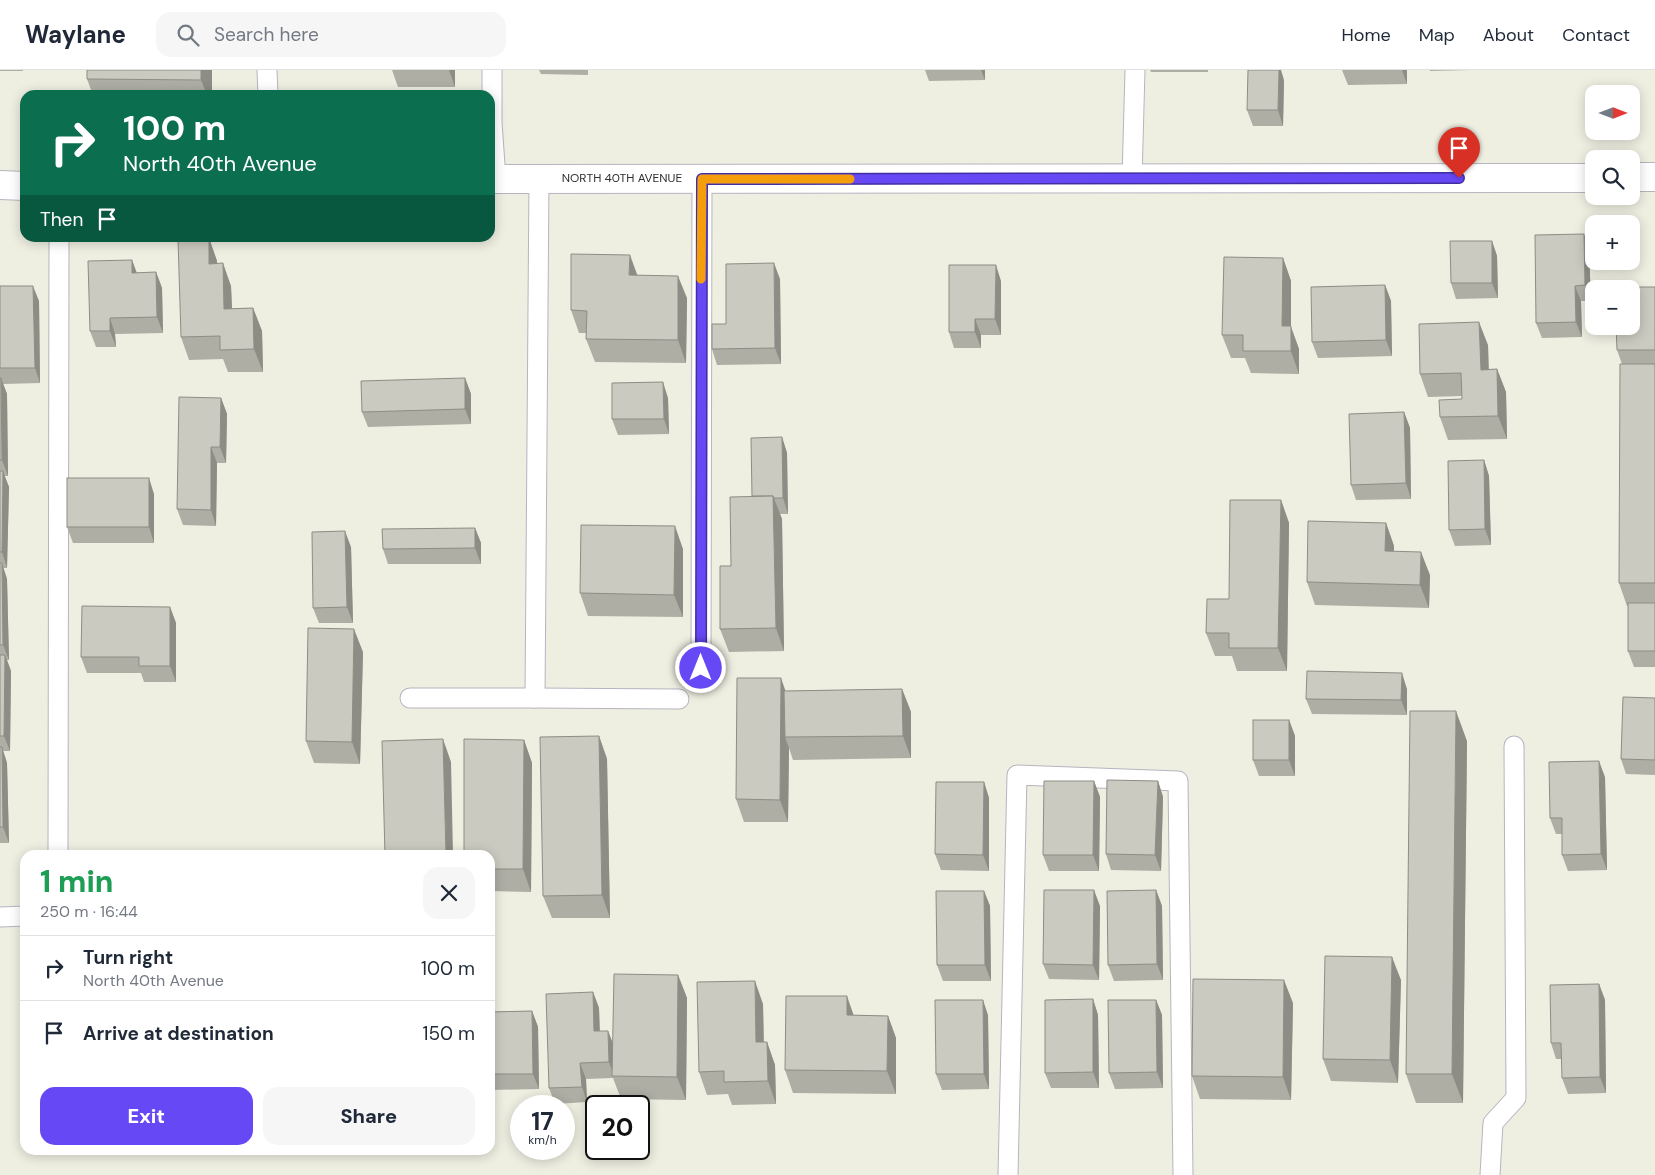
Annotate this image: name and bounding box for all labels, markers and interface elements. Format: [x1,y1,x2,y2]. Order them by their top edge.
search box [156,12,506,57]
text: Waylane [25,19,126,50]
icon: search [174,21,202,49]
text: Search here [214,22,319,47]
text: Home [1341,23,1391,47]
text: Map [1419,23,1455,47]
text: About [1483,23,1534,47]
text: Contact [1562,23,1630,47]
north arrow [1585,85,1640,140]
map controls [1585,85,1640,335]
text: 100 m [123,105,226,151]
icon: right [40,110,105,175]
pin [1438,127,1480,178]
icon: arrive [1445,134,1473,162]
text: North 40th Avenue [123,149,317,178]
button: search [1585,150,1640,205]
street label: NORTH 40TH AVENUE [562,170,682,186]
icon: arrive [93,205,121,233]
text: Then [40,207,83,232]
button: + [1585,215,1640,270]
button: − [1585,280,1640,335]
position arrow [674,641,726,693]
text: 1 min [40,862,113,901]
button: close [423,867,475,919]
text: 250 m · 16:44 [40,901,138,922]
text: Turn right [83,945,173,970]
icon: right [40,954,68,982]
text: 100 m [421,956,475,981]
text: North 40th Avenue [83,970,224,991]
icon: arrive [40,1019,68,1047]
text: Arrive at destination [83,1021,274,1046]
text: 150 m [423,1021,475,1046]
button: Exit [40,1087,253,1145]
button: Share [263,1087,475,1145]
speed limit sign: 20 [585,1095,650,1160]
text: 17 [531,1105,554,1138]
text: km/h [528,1132,557,1148]

